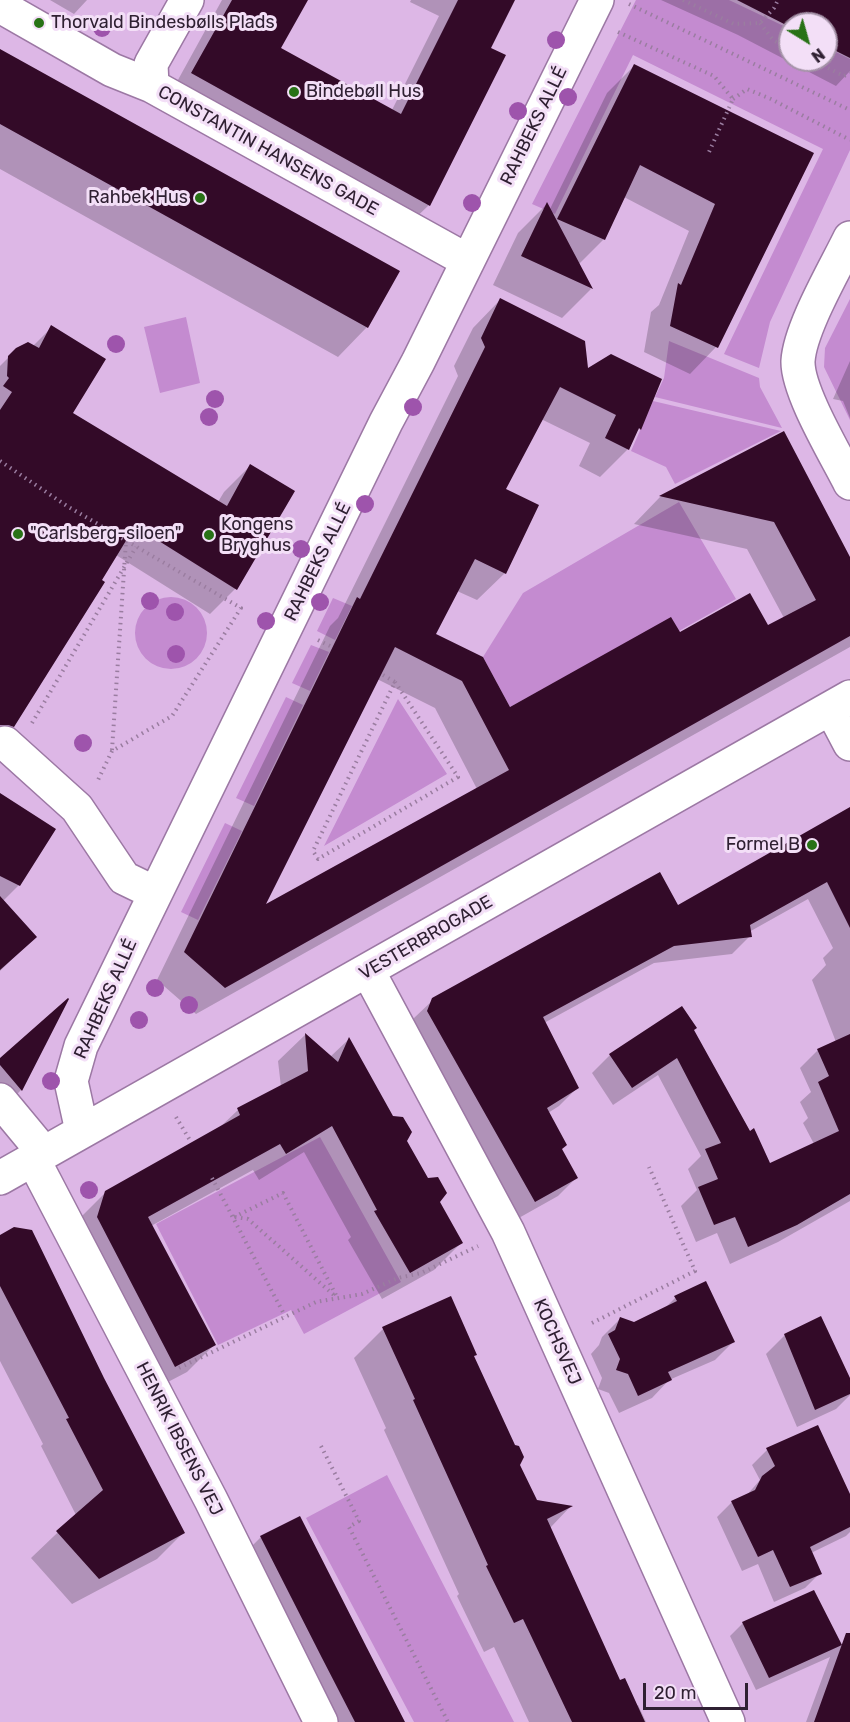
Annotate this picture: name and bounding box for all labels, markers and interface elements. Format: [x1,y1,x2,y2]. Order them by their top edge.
place label: Thorvald Bindesbølls Plads [51,12,275,34]
north arrow [778,12,838,72]
marker: Thorvald Bindesbølls Plads [32,16,46,30]
text: N [808,44,828,66]
street label: RAHBEKS ALLÉ [496,63,572,189]
street label: CONSTANTIN HANSENS GADE [154,81,382,221]
place label: Bindebøll Hus [306,81,421,103]
marker: Bindebøll Hus [287,85,301,99]
place label: Rahbek Hus [88,187,188,209]
marker: Rahbek Hus [193,191,207,205]
street label: RAHBEKS ALLÉ [280,499,356,625]
place label: Kongens Bryghus [221,514,293,556]
place label: "Carlsberg-siloen" [30,523,181,545]
marker: "Carlsberg-siloen" [11,527,25,541]
marker: Kongens Bryghus [202,528,216,542]
place label: Formel B [726,834,800,856]
marker: Formel B [805,838,819,852]
street label: VESTERBROGADE [356,891,496,985]
street label: RAHBEKS ALLÉ [70,936,142,1062]
street label: KOCHSVEJ [528,1296,586,1388]
street label: HENRIK IBSENS VEJ [131,1359,227,1519]
scale bar [646,1671,751,1709]
text: 20 m [654,1682,696,1704]

